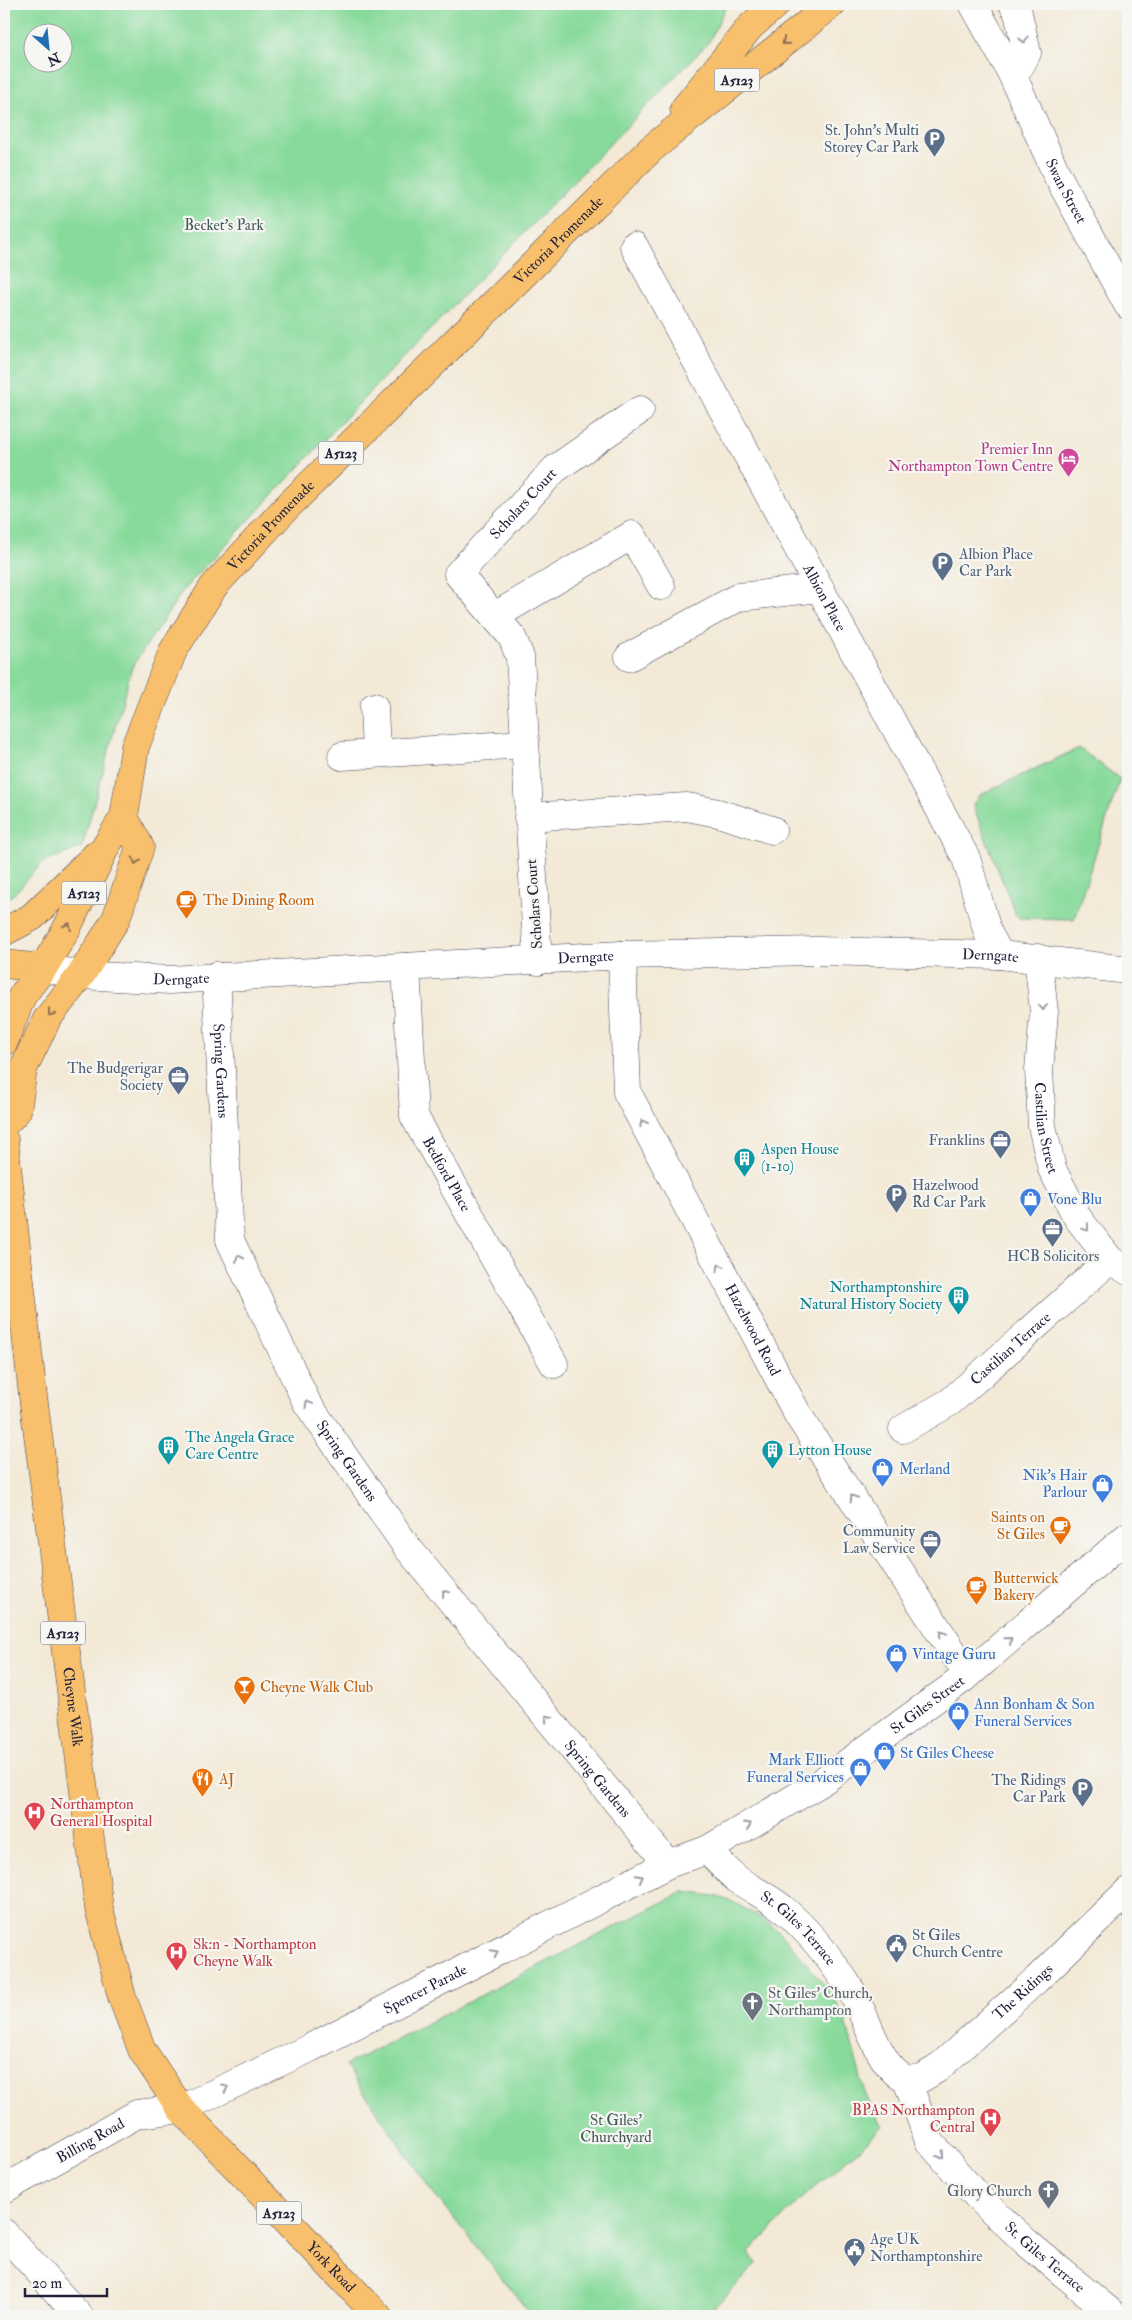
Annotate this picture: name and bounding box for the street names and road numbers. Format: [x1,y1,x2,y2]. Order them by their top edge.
road number: A5123 [714,68,760,92]
street label: Swan Street [1041,156,1091,227]
street label: Victoria Promenade [510,192,607,289]
road number: A5123 [318,442,364,464]
street label: Scholars Court [486,464,561,543]
street label: Victoria Promenade [224,476,319,575]
street label: Albion Place [798,560,850,635]
street label: Scholars Court [522,858,547,949]
road number: A5123 [62,881,106,904]
street label: Derngate [962,945,1020,967]
street label: Derngate [557,946,614,969]
street label: Derngate [152,969,210,990]
street label: Spring Gardens [208,1023,233,1119]
street label: Castilian Street [1030,1082,1062,1178]
street label: Bedford Place [418,1134,475,1215]
street label: Hazelwood Road [720,1281,785,1380]
street label: Castilian Terrace [967,1308,1055,1389]
street label: Spring Gardens [312,1417,382,1505]
road number: A5123 [40,1622,86,1645]
street label: Cheyne Walk [58,1666,87,1748]
street label: St Giles Street [887,1671,969,1738]
street label: Spring Gardens [560,1736,635,1822]
street label: St. Giles Terrace [757,1887,840,1970]
street label: Spencer Parade [380,1960,470,2019]
street label: The Ridings [989,1960,1057,2024]
street label: Billing Road [53,2114,128,2168]
road number: A5123 [256,2202,302,2224]
street label: St. Giles Terrace [1000,2218,1089,2297]
street label: York Road [302,2238,360,2297]

